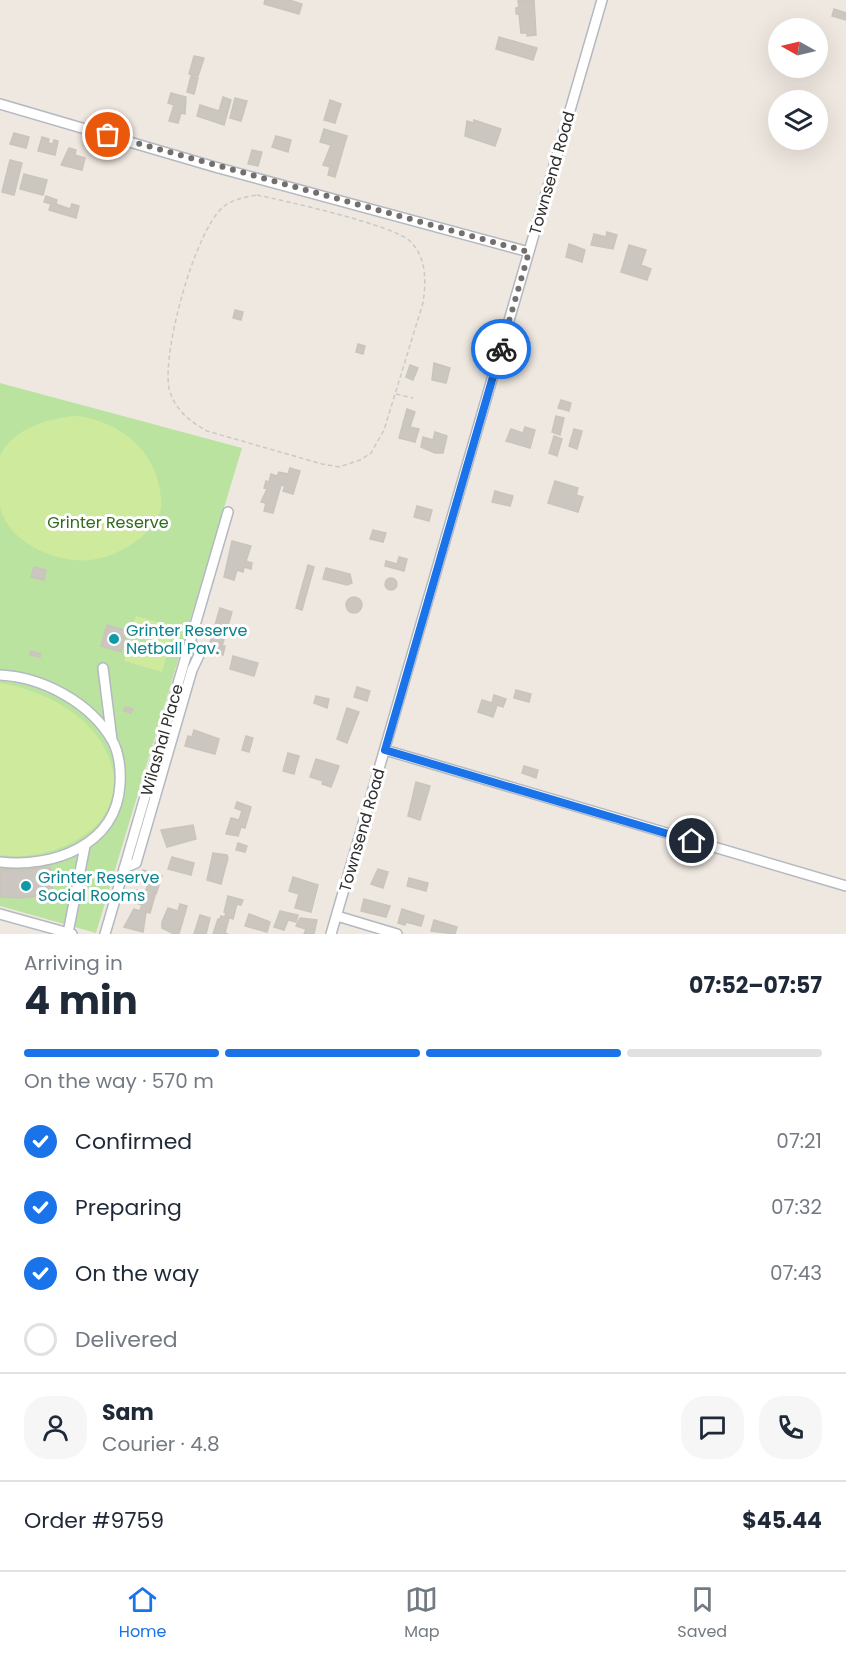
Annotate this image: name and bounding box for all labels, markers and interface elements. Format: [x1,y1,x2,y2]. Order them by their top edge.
north arrow [768,18,828,78]
map controls [768,18,828,150]
button: layers [768,90,828,150]
pin [82,109,133,160]
street label: Townsend Road [523,109,581,237]
icon: bag [91,118,124,151]
courier [471,319,531,379]
icon: bike [485,333,518,366]
park label: Grinter Reserve [47,511,169,534]
place label: Grinter Reserve Netball Pav. [126,619,247,660]
marker: Grinter Reserve Netball Pav. [107,632,121,646]
street label: Wilashal Place [135,681,189,799]
street label: Townsend Road [333,766,391,894]
pin [666,815,717,866]
icon: home [675,824,708,857]
place label: Grinter Reserve Social Rooms [38,866,159,907]
marker: Grinter Reserve Social Rooms [19,879,33,893]
text: Arriving in [24,949,123,977]
text: 07:52–07:57 [689,970,822,1001]
text: 4 min [24,973,138,1028]
text: On the way · 570 m [24,1067,214,1095]
icon: check [24,1125,57,1158]
text: Confirmed [75,1126,192,1157]
text: 07:21 [776,1127,822,1155]
icon: check [24,1191,57,1224]
text: Preparing [75,1192,182,1223]
text: 07:32 [771,1193,822,1221]
icon: check [24,1257,57,1290]
text: On the way [75,1258,199,1289]
text: 07:43 [770,1259,822,1287]
text: Delivered [75,1324,178,1355]
button: person [24,1396,87,1459]
button: chat [681,1396,744,1459]
button: phone [759,1396,822,1459]
text: Sam [102,1397,154,1428]
text: Courier · 4.8 [102,1430,220,1458]
text: Order #9759 [24,1505,164,1536]
text: $45.44 [742,1505,822,1536]
tab: Home [119,1583,167,1644]
tab: Map [404,1583,440,1644]
tab: Saved [677,1583,727,1644]

